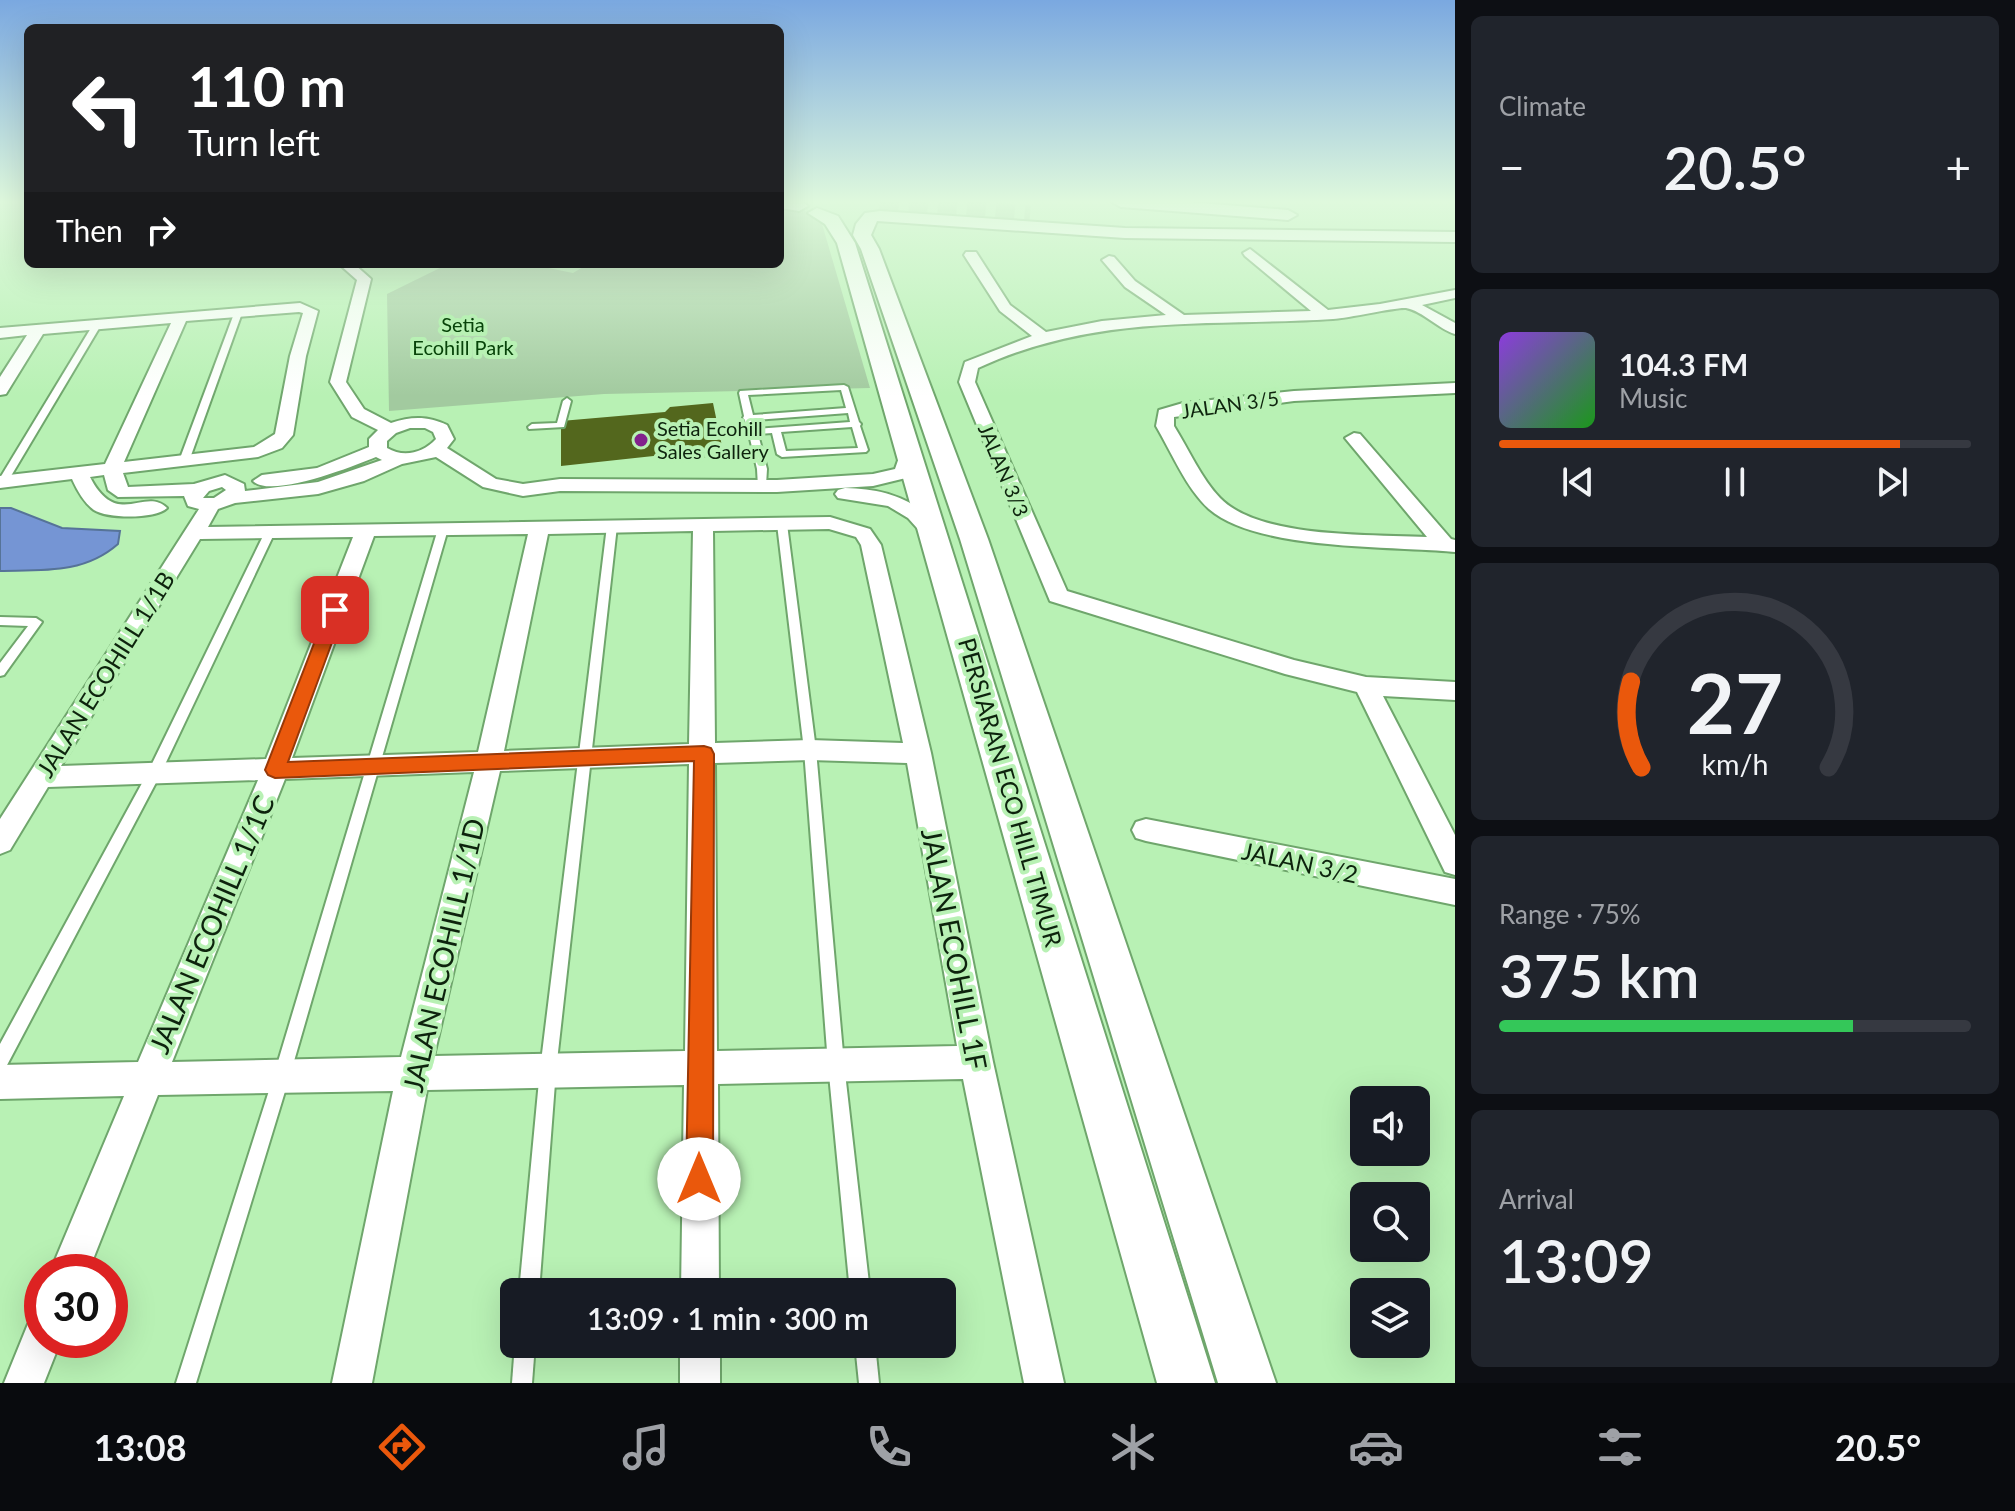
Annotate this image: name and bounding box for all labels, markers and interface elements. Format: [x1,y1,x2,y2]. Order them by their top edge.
text: 110 m [188,52,346,119]
icon: left [56,56,160,160]
text: Climate [1499,90,1586,122]
text: Turn left [188,120,320,164]
text: 20.5° [1663,131,1807,203]
text: − [1499,141,1525,193]
text: + [1945,141,1971,193]
icon: right [139,208,183,252]
text: Then [56,212,123,248]
park label: Setia Ecohill Park [412,312,515,359]
text: 104.3 FM [1619,346,1748,382]
text: Music [1619,382,1687,414]
street label: JALAN 3/5 [1180,385,1280,423]
place label: Setia Ecohill Sales Gallery [657,416,769,463]
street label: JALAN 3/3 [974,420,1034,520]
marker: Setia Ecohill Sales Gallery [632,431,650,449]
icon: previous [1556,460,1600,504]
icon: pause [1713,460,1757,504]
icon: next [1870,460,1914,504]
street label: JALAN ECOHILL 1/1B [30,566,180,782]
pin [301,576,369,644]
icon: arrive [313,588,357,632]
street label: PERSIARAN ECO HILL TIMUR [953,634,1069,950]
text: 27 [1687,651,1783,751]
text: km/h [1702,747,1768,781]
street label: JALAN ECOHILL 1/1C [141,790,281,1058]
street label: JALAN ECOHILL 1/1D [395,815,491,1095]
street label: JALAN ECOHILL 1F [915,825,995,1073]
street label: JALAN 3/2 [1239,836,1361,888]
text: Range · 75% [1499,898,1641,930]
text: 375 km [1499,939,1700,1011]
map controls [1350,1086,1430,1358]
button: sound [1350,1086,1430,1166]
position arrow [657,1137,741,1221]
button: search [1350,1182,1430,1262]
text: Arrival [1499,1183,1574,1215]
text: 13:09 [1499,1224,1653,1296]
speed limit sign: 30 [24,1254,128,1358]
button: layers [1350,1278,1430,1358]
text: 13:09 · 1 min · 300 m [587,1300,869,1336]
icon: directions [374,1419,430,1475]
icon: music [618,1419,674,1475]
icon: phone [861,1419,917,1475]
icon: climate [1105,1419,1161,1475]
icon: car [1348,1419,1404,1475]
icon: filters [1592,1419,1648,1475]
text: 13:08 [94,1425,187,1469]
text: 20.5° [1835,1425,1921,1469]

